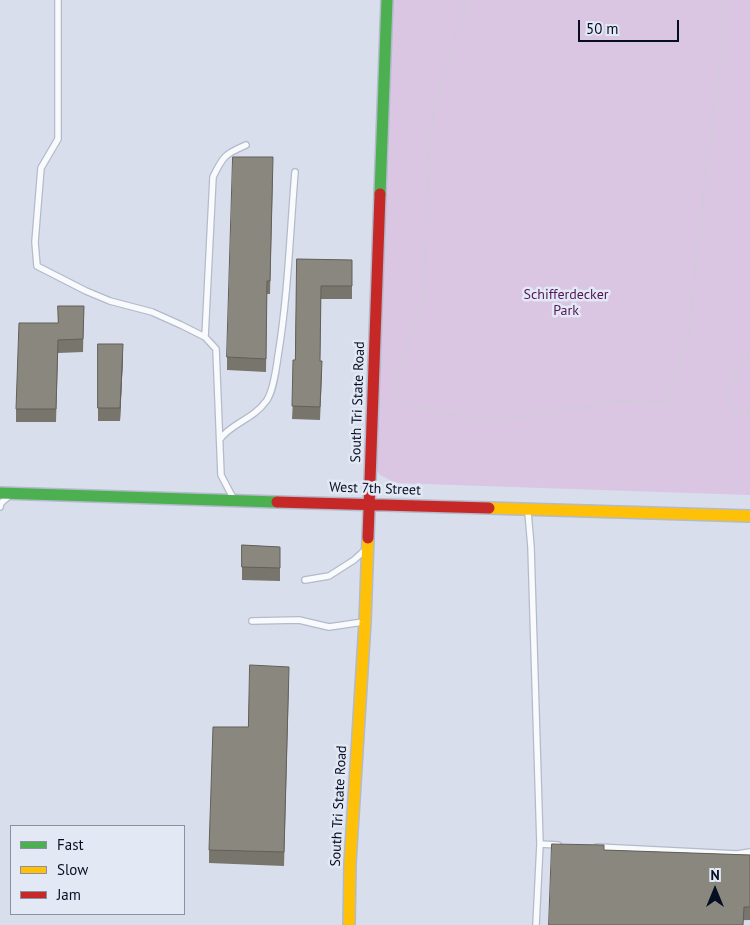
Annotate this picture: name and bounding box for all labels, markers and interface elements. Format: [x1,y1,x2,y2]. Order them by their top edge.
scale bar [580,10,681,42]
text: 50 m [586,19,619,38]
park label: Schifferdecker Park [523,287,609,320]
street label: South Tri State Road [347,341,369,463]
street label: West 7th Street [329,479,421,499]
street label: South Tri State Road [327,745,351,867]
legend [10,825,185,915]
text: Fast [57,835,84,854]
text: Slow [57,860,88,879]
north arrow [690,865,740,915]
text: N [710,866,720,884]
text: Jam [57,885,81,904]

